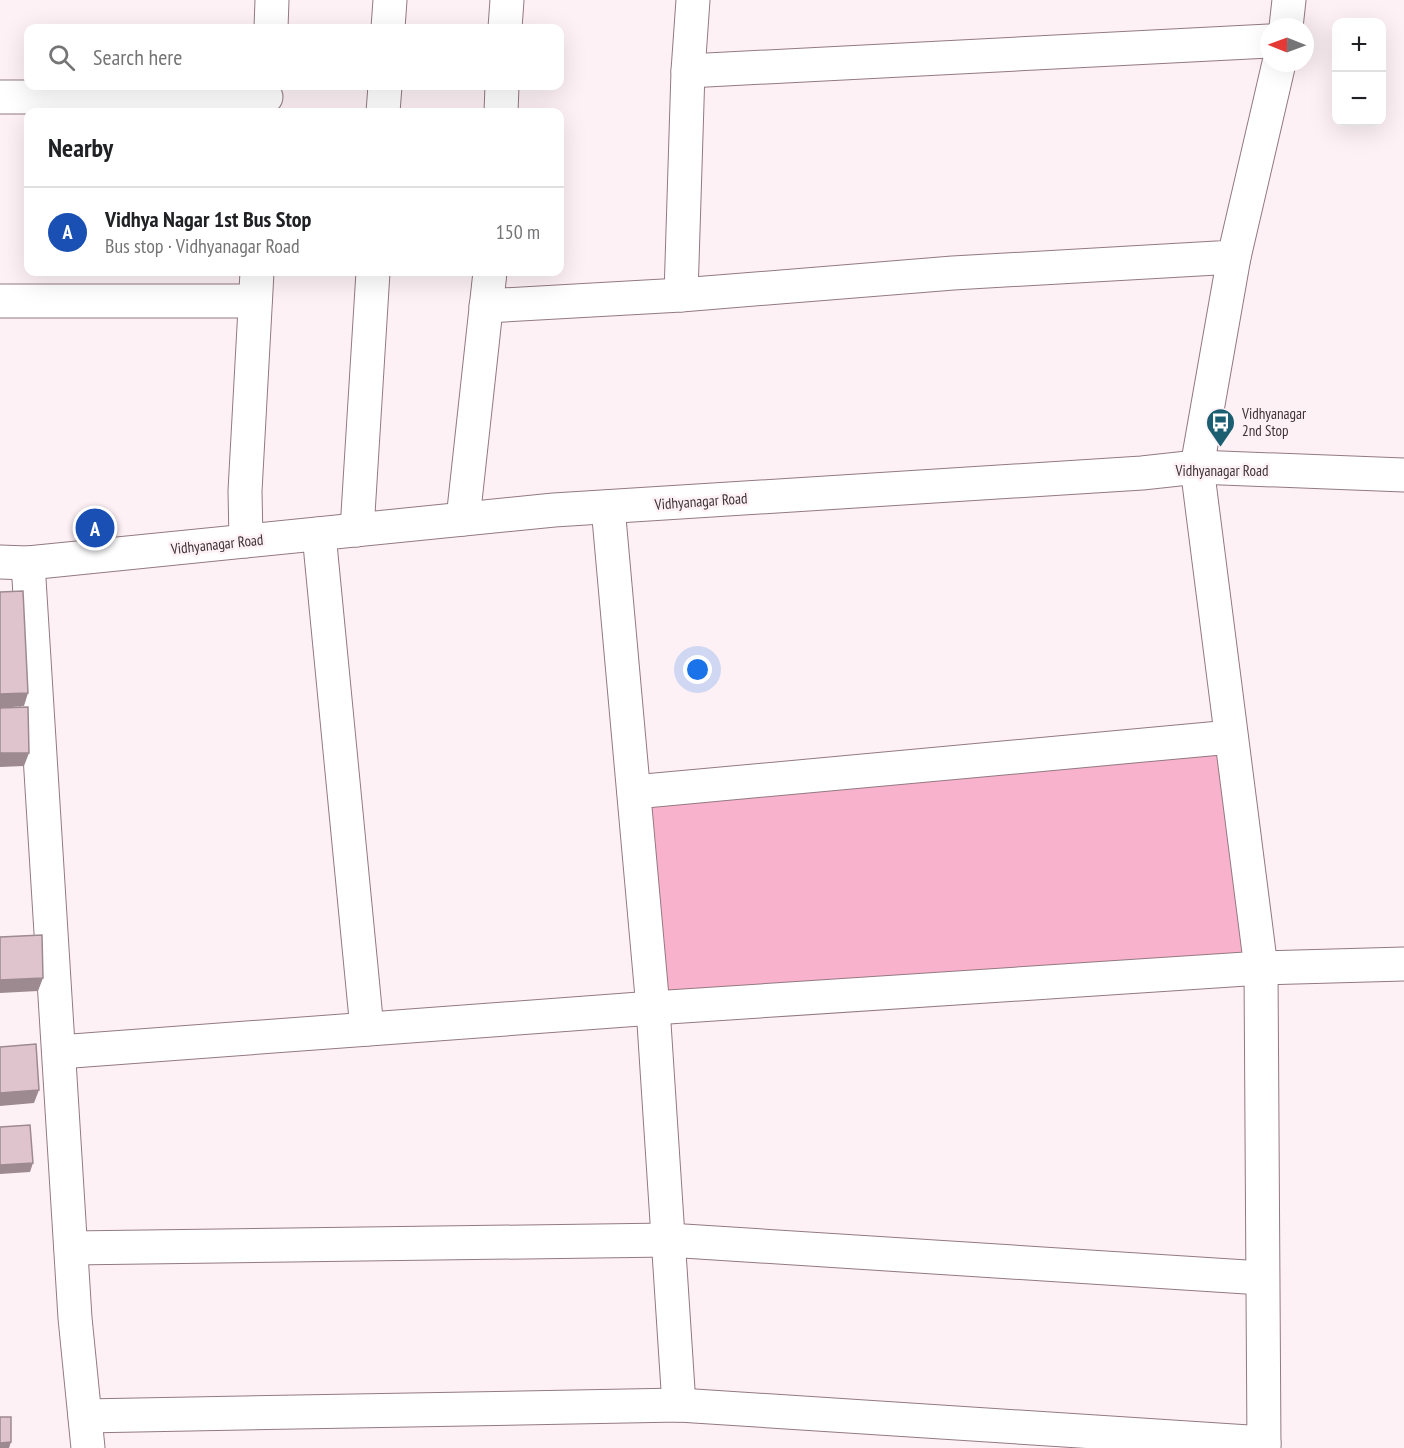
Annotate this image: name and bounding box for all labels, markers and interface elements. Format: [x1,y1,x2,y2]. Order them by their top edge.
north arrow [1260,18,1314,72]
map controls [1332,18,1386,126]
button: + [1332,18,1386,72]
search box [24,24,564,90]
icon: search [45,41,78,74]
text: Search here [93,43,182,71]
button: − [1332,72,1386,126]
text: Nearby [48,131,113,164]
text: Vidhya Nagar 1st Bus Stop [105,205,311,233]
text: A [62,219,73,245]
text: 150 m [496,219,540,245]
text: Bus stop · Vidhyanagar Road [105,233,300,259]
place label: Vidhyanagar 2nd Stop [1241,404,1307,440]
bus stop icon: Vidhyanagar 2nd Stop [1205,406,1237,448]
street label: Vidhyanagar Road [1175,461,1268,480]
street label: Vidhyanagar Road [653,488,748,514]
pin: A [76,506,115,550]
street label: Vidhyanagar Road [169,530,264,558]
your location [683,655,712,684]

